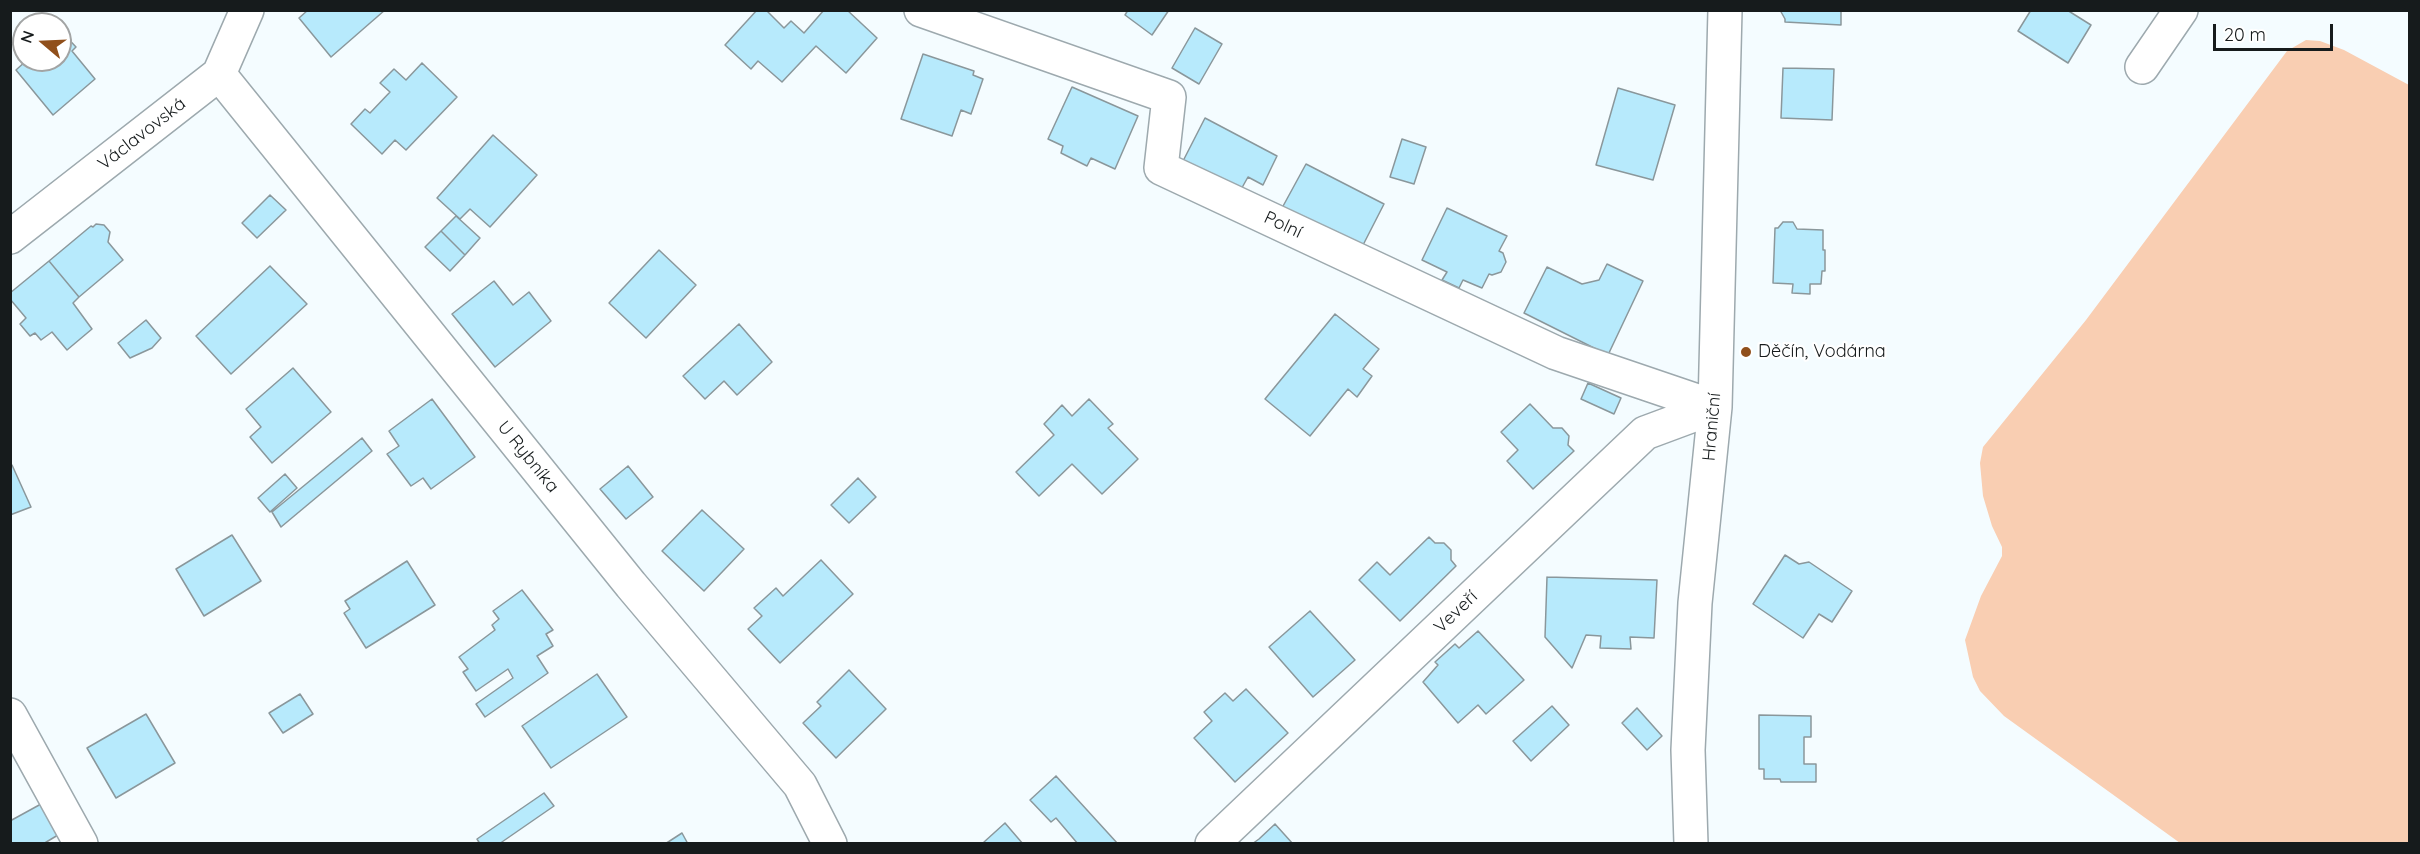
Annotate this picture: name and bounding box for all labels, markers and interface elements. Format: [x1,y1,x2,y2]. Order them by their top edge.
north arrow [12,12,72,72]
scale bar [2216,12,2336,50]
text: 20 m [2224,23,2266,46]
text: N [15,28,38,46]
street label: Václavovská [94,93,190,175]
street label: Polní [1260,207,1306,243]
place label: Děčín, Vodárna [1758,341,1886,363]
marker: Děčín, Vodárna [1739,345,1753,359]
street label: Hraniční [1698,392,1726,462]
street label: U Rybníka [493,417,563,497]
street label: Veveří [1430,586,1482,638]

